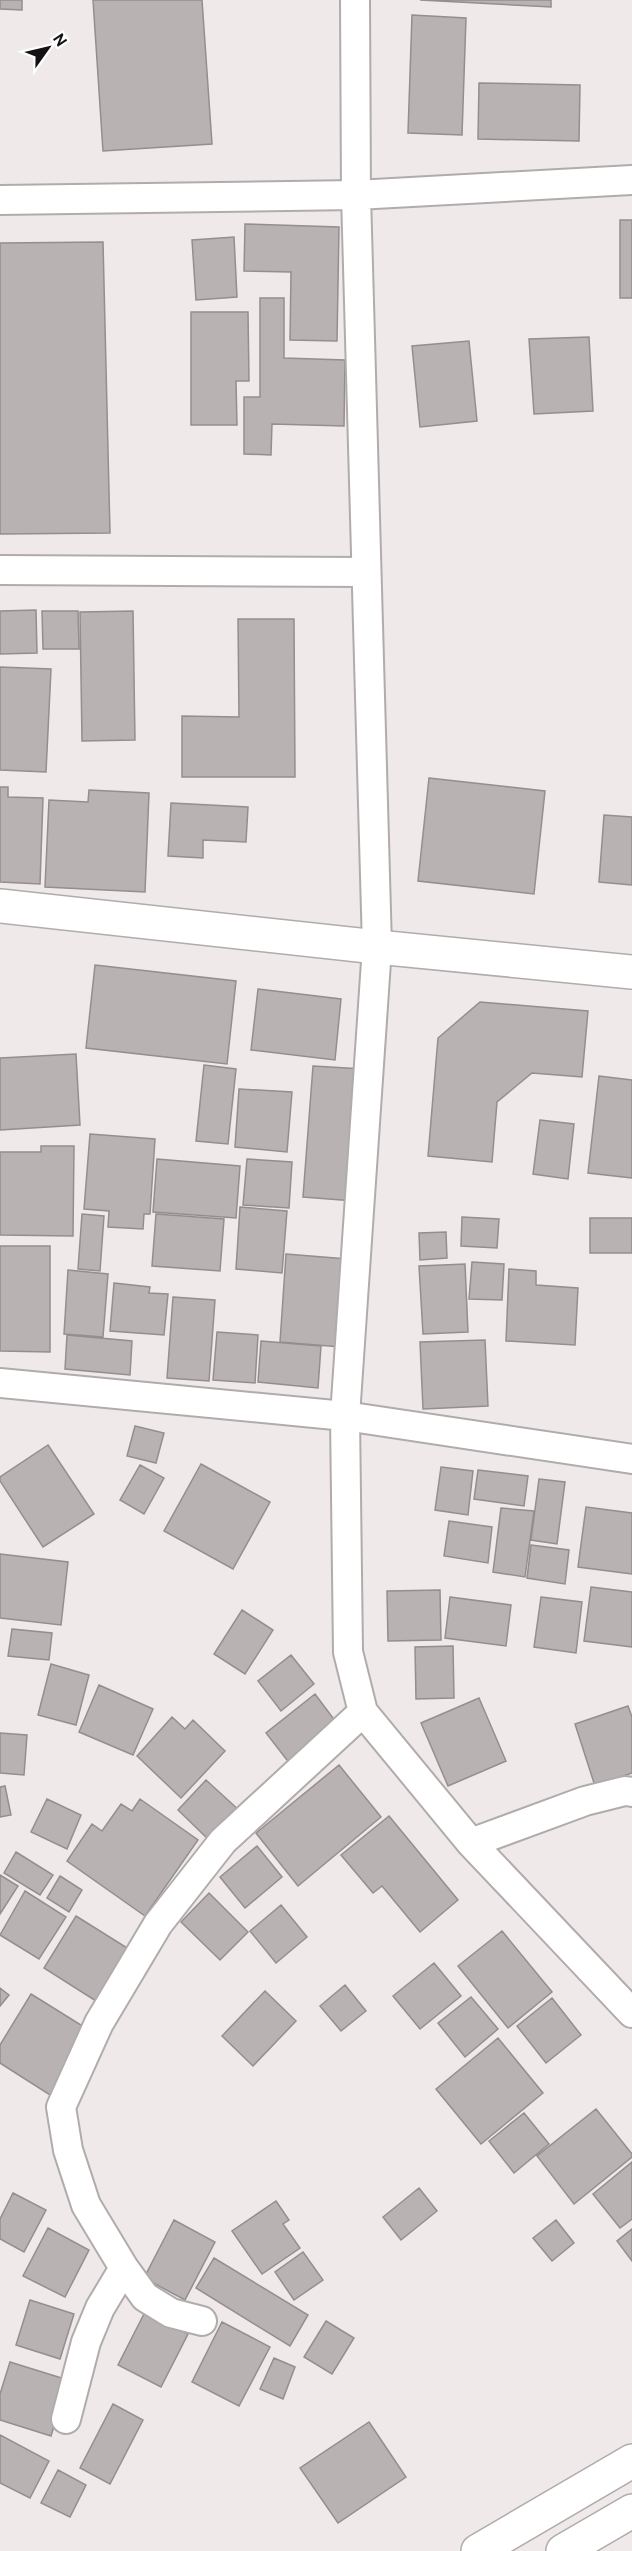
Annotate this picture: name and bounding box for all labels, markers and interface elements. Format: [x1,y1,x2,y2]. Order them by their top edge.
north arrow [18,18,78,78]
text: N [47,30,70,51]

